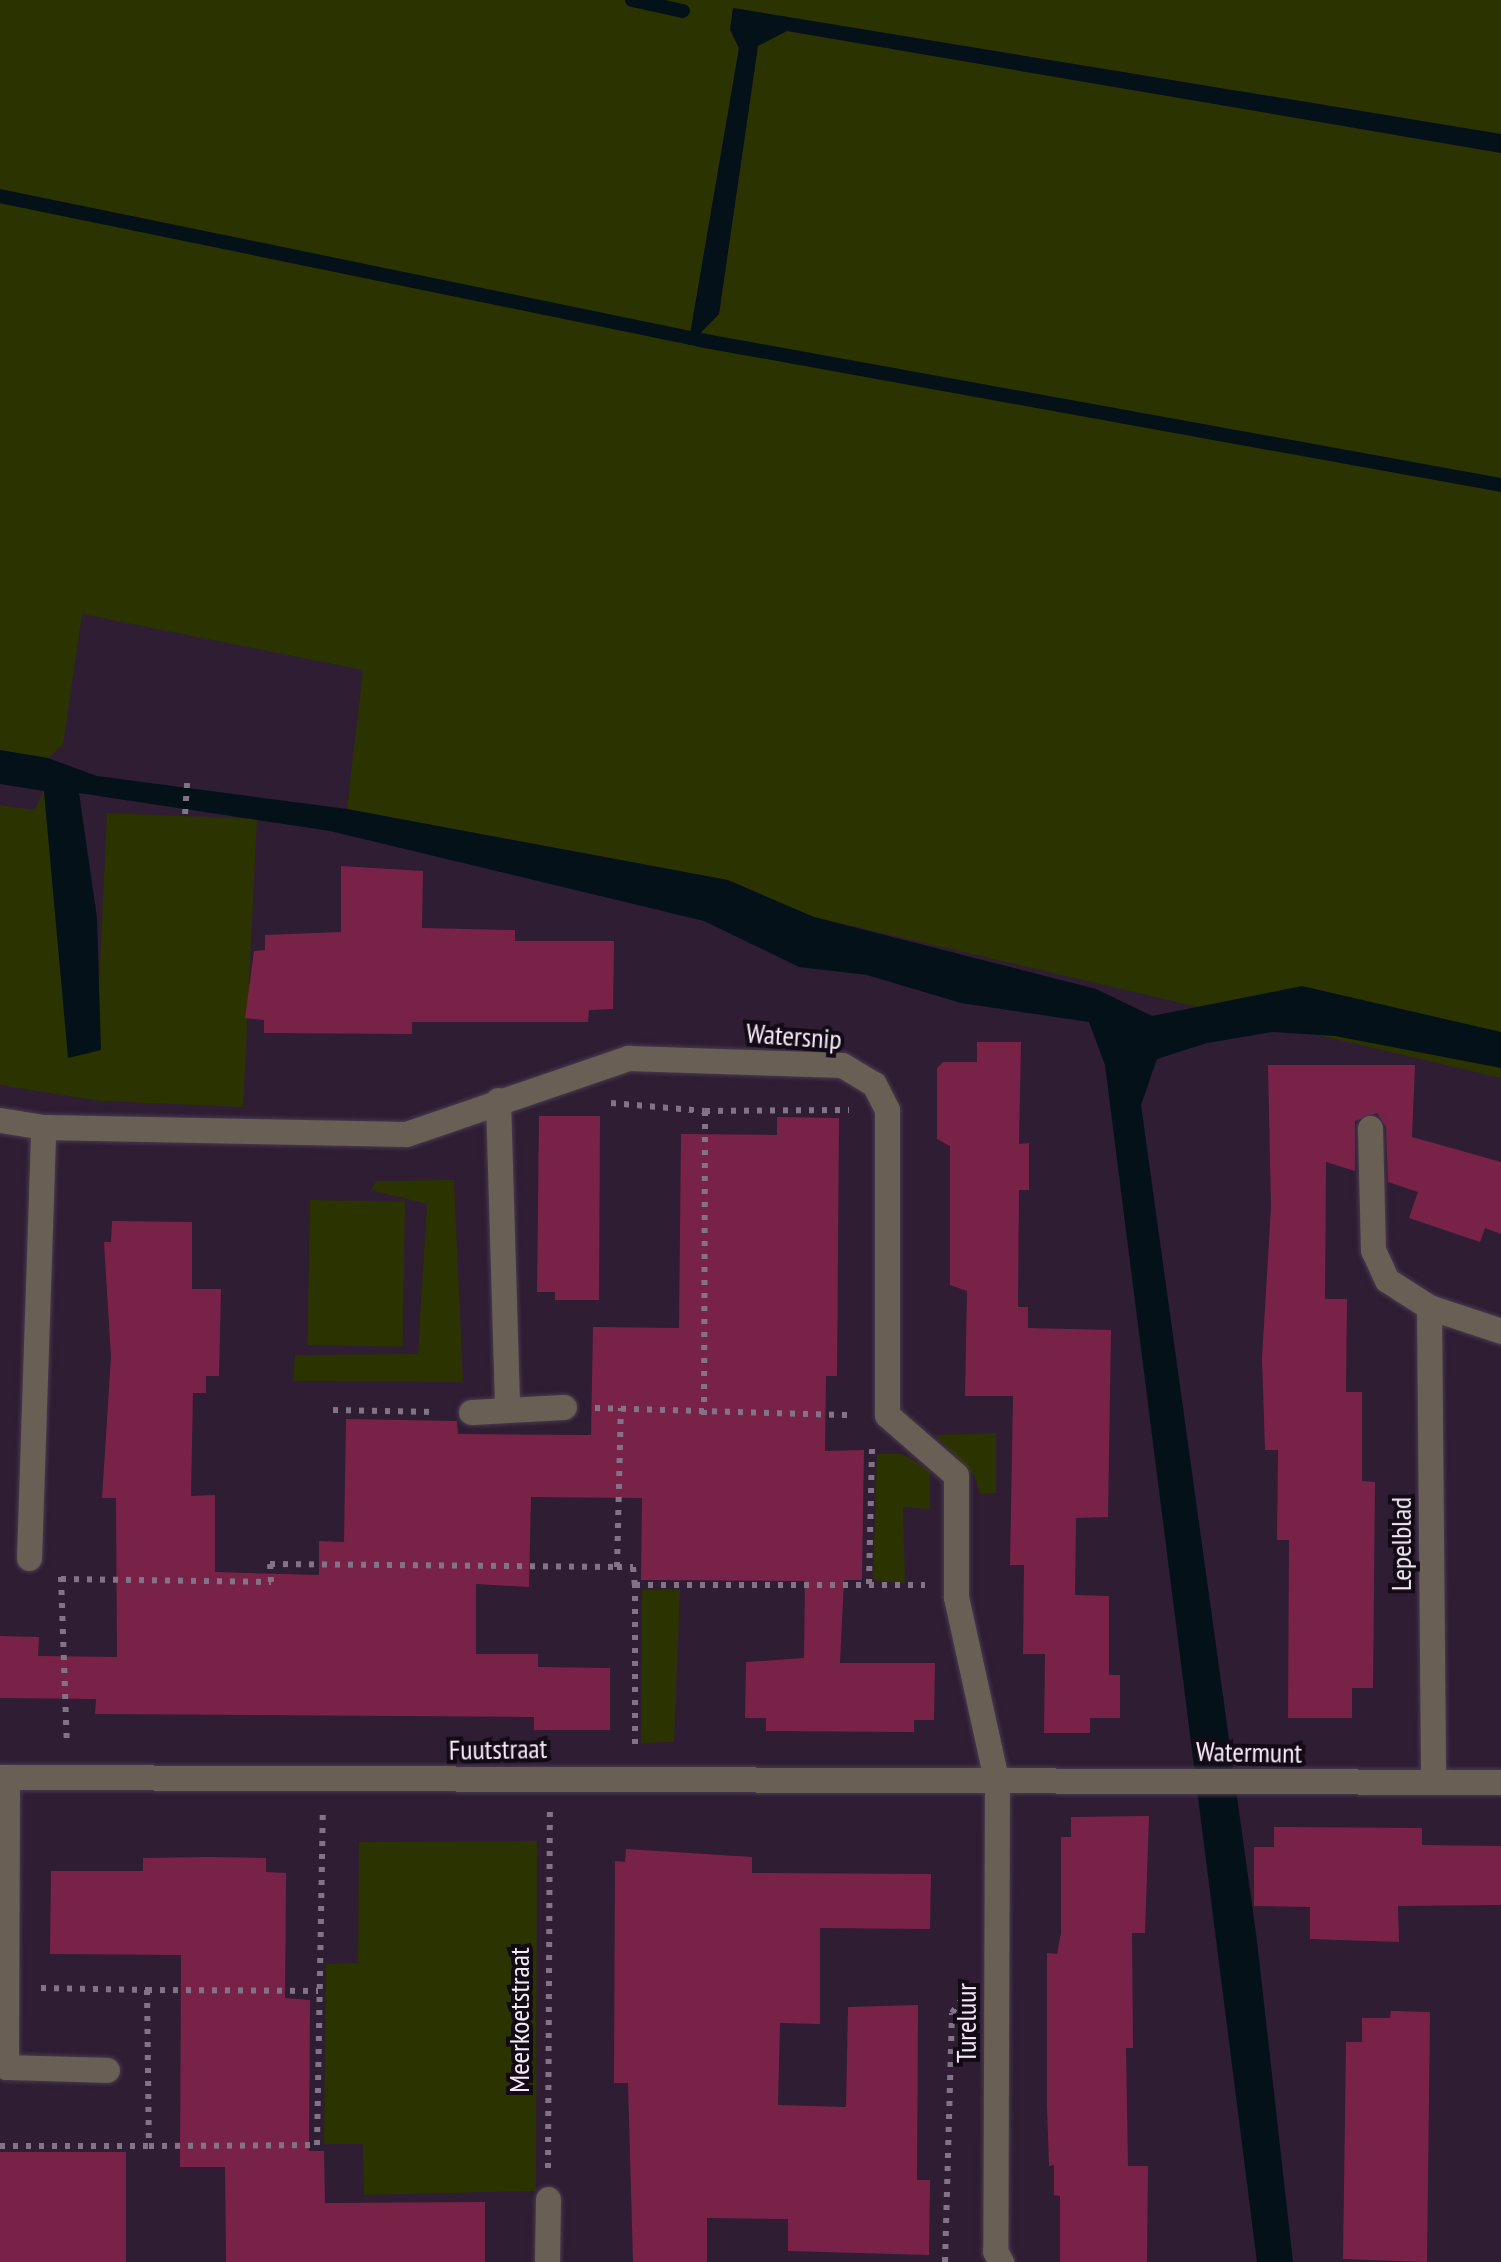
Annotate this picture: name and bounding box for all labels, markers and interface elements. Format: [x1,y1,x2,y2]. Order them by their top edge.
street label: Watersnip [745,1016,843,1056]
street label: Lepelblad [1384,1497,1418,1591]
street label: Fuutstraat [448,1731,548,1767]
street label: Watermunt [1196,1734,1302,1770]
street label: Meerkoetstraat [502,1947,536,2093]
street label: Tureluur [949,1983,983,2063]

